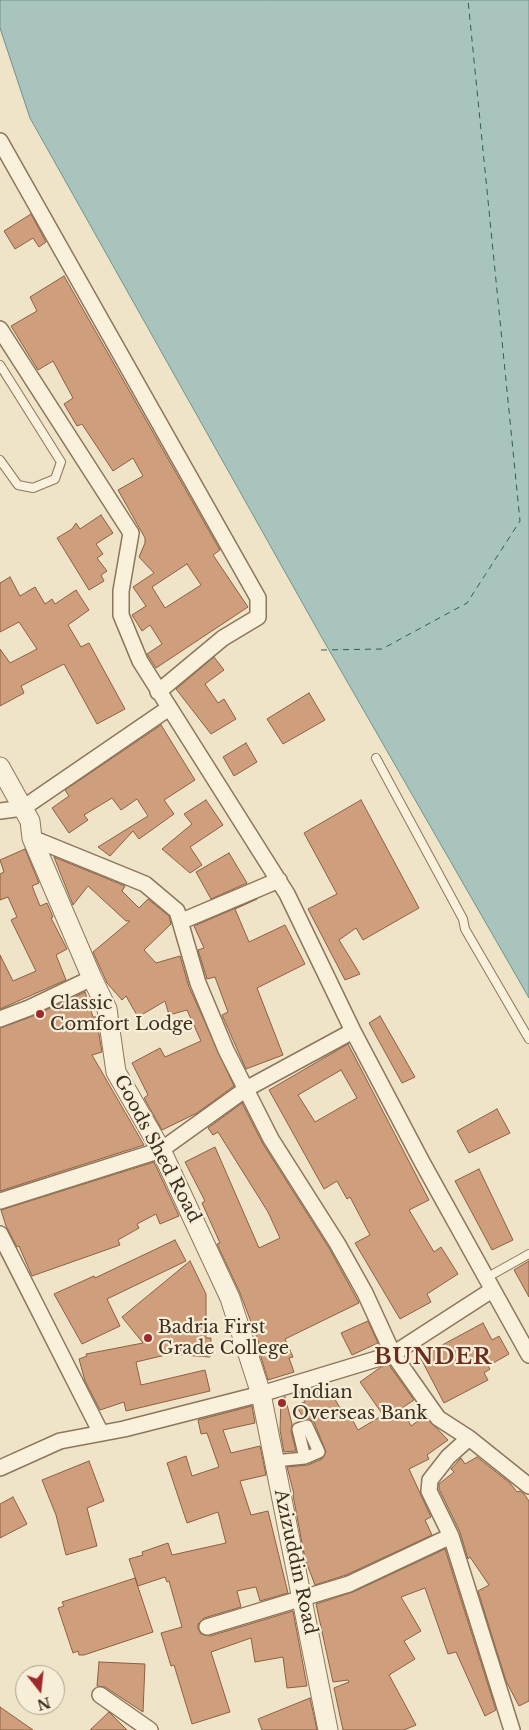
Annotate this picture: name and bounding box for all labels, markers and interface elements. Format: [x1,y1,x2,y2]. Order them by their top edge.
place label: Classic Comfort Lodge [50,993,193,1036]
marker: Classic Comfort Lodge [34,1008,46,1020]
street label: Goods Shed Road [109,1071,205,1227]
place label: Badria First Grade College [158,1317,289,1360]
marker: Badria First Grade College [142,1332,154,1344]
district label: BUNDER [373,1345,493,1371]
place label: Indian Overseas Bank [292,1382,428,1425]
marker: Indian Overseas Bank [276,1397,288,1409]
street label: Azizuddin Road [269,1487,321,1637]
north arrow [15,1665,65,1715]
text: N [35,1693,53,1714]

